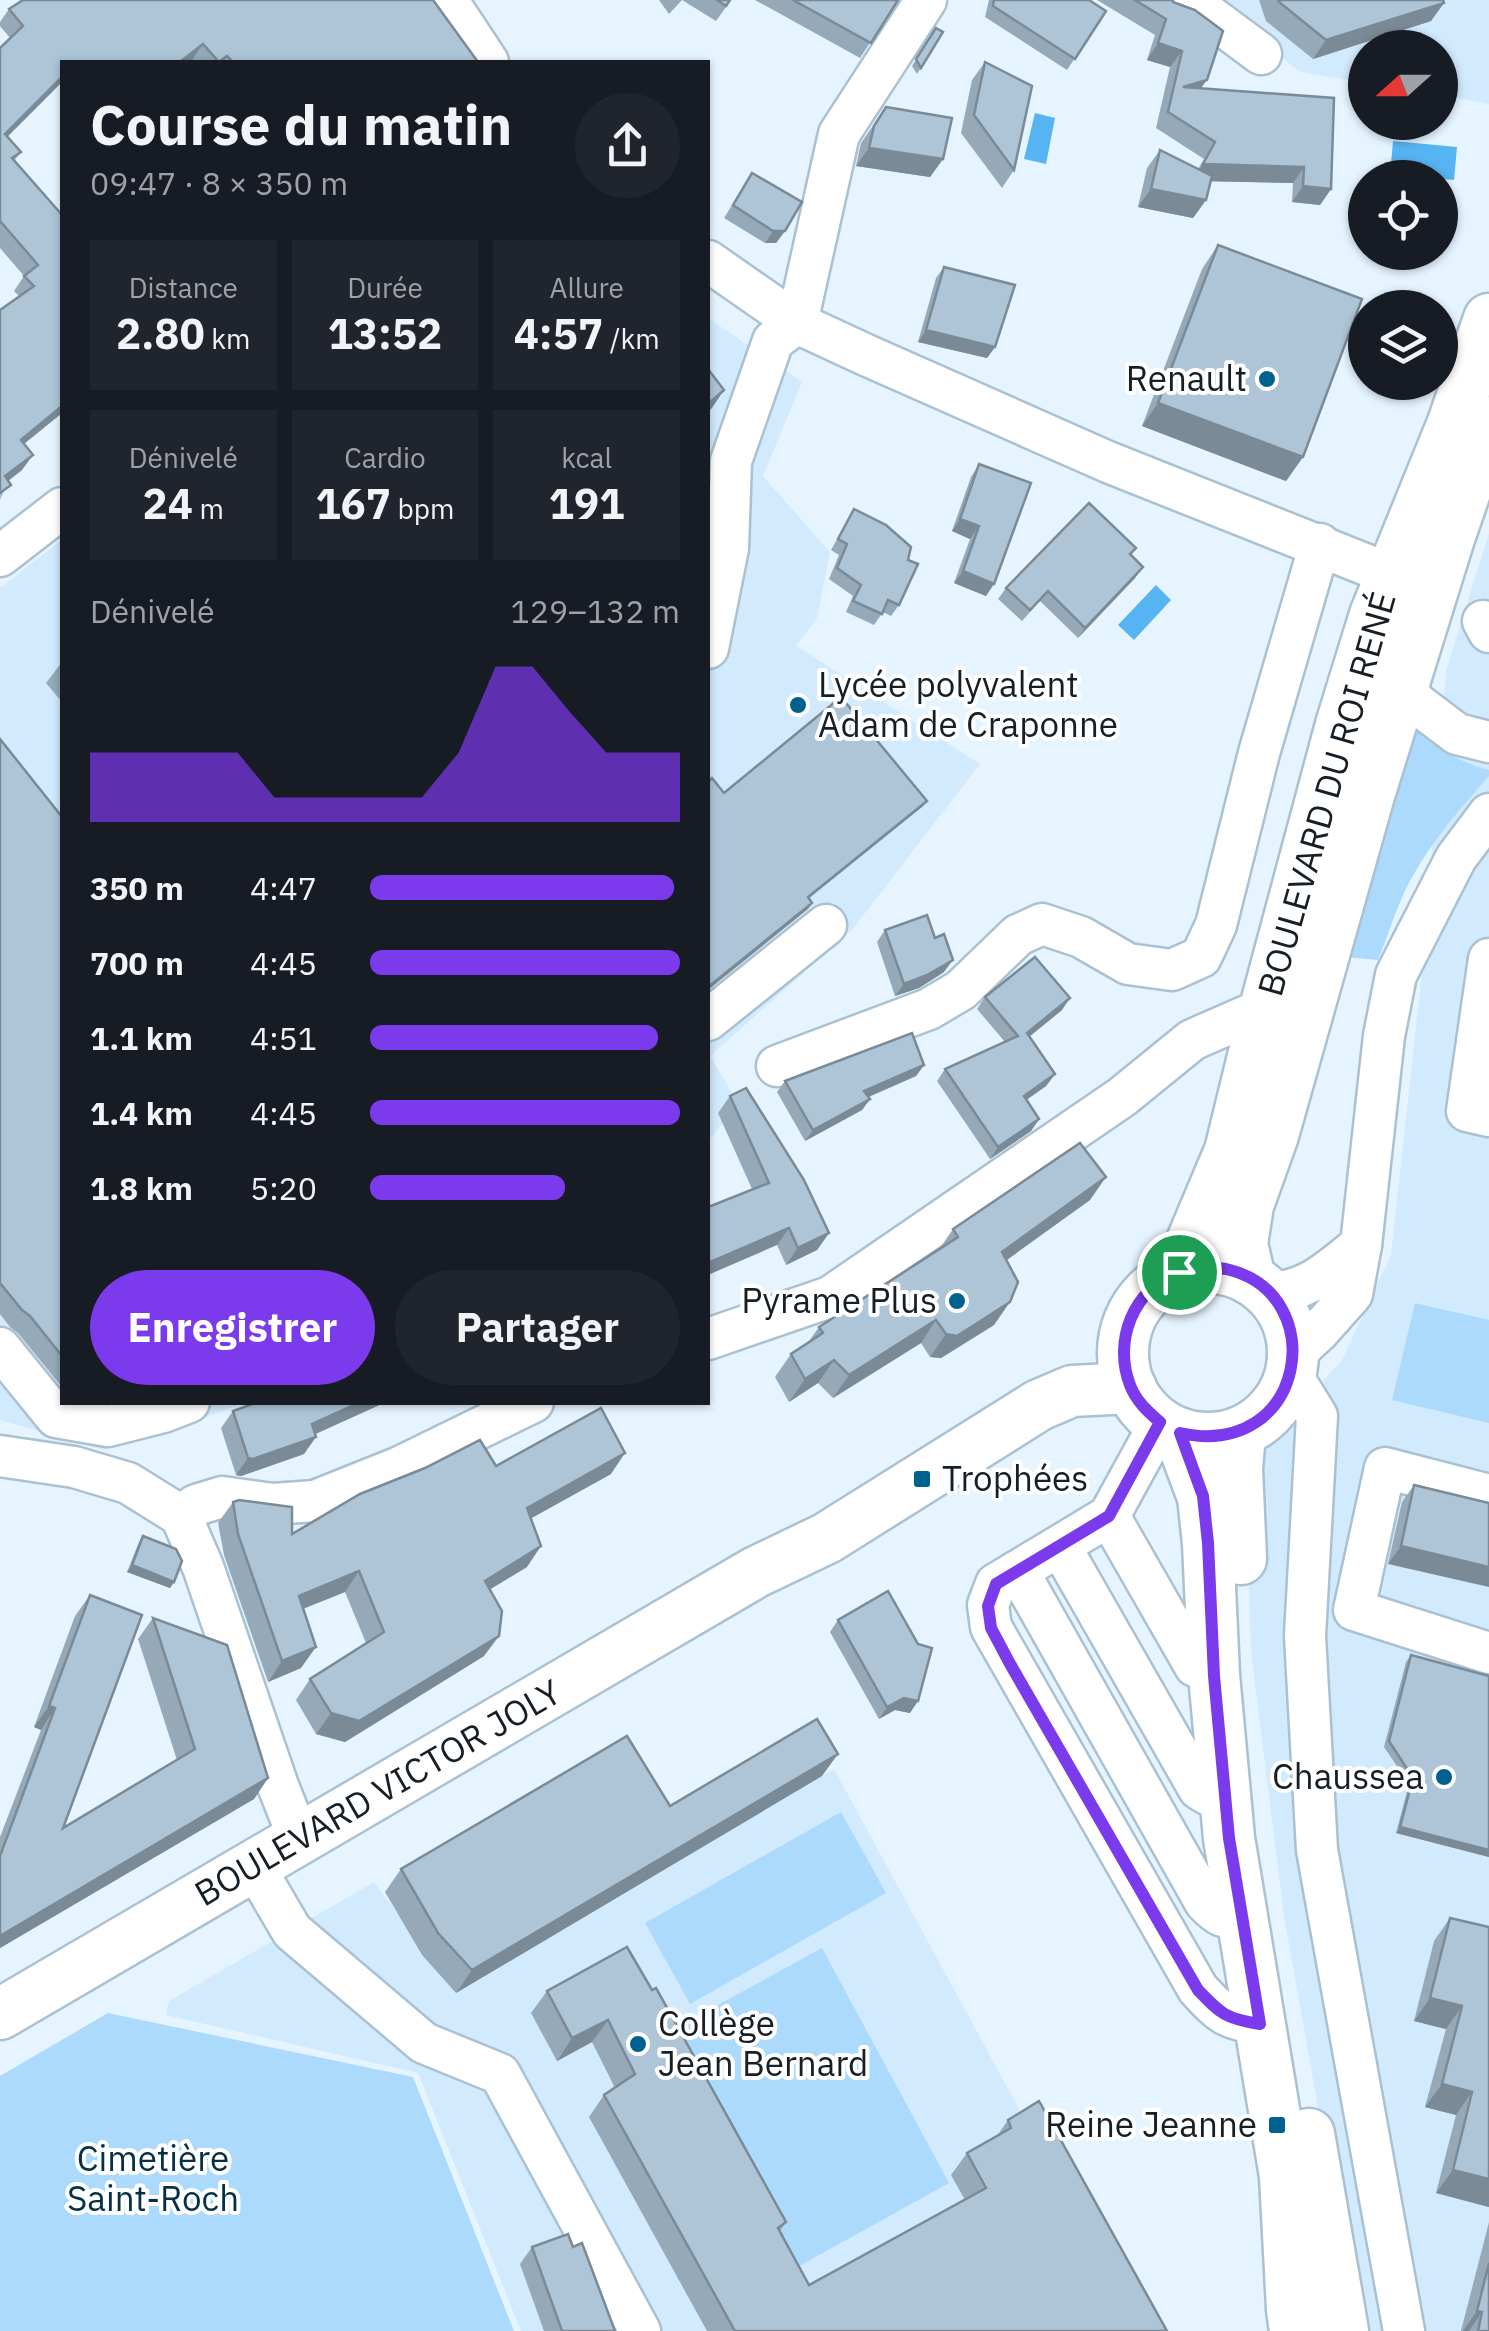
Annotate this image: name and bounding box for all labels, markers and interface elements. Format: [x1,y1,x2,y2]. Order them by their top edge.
north arrow [1348,30,1458,140]
map controls [1348,30,1458,400]
text: Course du matin [90,89,512,160]
button: share [575,93,680,198]
button: locate [1348,160,1458,270]
text: 09:47 · 8 × 350 m [90,162,348,204]
text: Distance [129,269,238,306]
text: Durée [347,269,423,306]
text: Allure [549,269,624,306]
button: layers [1348,290,1458,400]
text: 2.80 [116,306,205,361]
text: 13:52 [328,306,442,361]
text: 4:57 [514,306,603,361]
text: km [205,320,251,357]
text: /km [603,320,660,357]
place label: Renault [1126,355,1247,401]
marker: Renault [1256,368,1278,390]
text: Dénivelé [129,439,238,476]
text: Cardio [344,439,426,476]
text: kcal [561,439,612,476]
text: 24 [143,476,193,531]
text: 167 [315,476,391,531]
text: 191 [549,476,624,531]
text: m [193,490,224,527]
text: bpm [391,490,455,527]
street label: BOULEVARD DU ROI RENÉ [1246,587,1406,1001]
text: Dénivelé [90,590,215,632]
text: 129–132 m [510,590,680,632]
place label: Lycée polyvalent Adam de Craponne [818,661,1118,747]
marker: Lycée polyvalent Adam de Craponne [787,694,809,716]
text: 350 m [90,867,184,909]
text: 4:47 [250,867,317,909]
text: 700 m [90,942,184,984]
text: 4:45 [250,942,317,984]
text: 1.1 km [90,1017,193,1059]
text: 4:51 [250,1017,317,1059]
text: 1.4 km [90,1092,193,1134]
text: 4:45 [250,1092,317,1134]
text: 1.8 km [90,1167,193,1209]
text: 5:20 [250,1167,317,1209]
pin [1137,1230,1222,1315]
icon: arrive [1152,1245,1207,1300]
button: Enregistrer [90,1270,375,1385]
button: Partager [395,1270,680,1385]
place label: Pyrame Plus [741,1277,937,1323]
marker: Pyrame Plus [946,1290,968,1312]
place label: Trophées [942,1455,1088,1501]
marker: Trophées [911,1468,933,1490]
street label: BOULEVARD VICTOR JOLY [186,1668,569,1916]
place label: Chaussea [1272,1753,1424,1799]
marker: Chaussea [1433,1766,1455,1788]
place label: Collège Jean Bernard [658,2000,868,2086]
marker: Collège Jean Bernard [627,2033,649,2055]
place label: Reine Jeanne [1045,2101,1257,2147]
marker: Reine Jeanne [1266,2114,1288,2136]
park label: Cimetière Saint-Roch [67,2135,239,2221]

